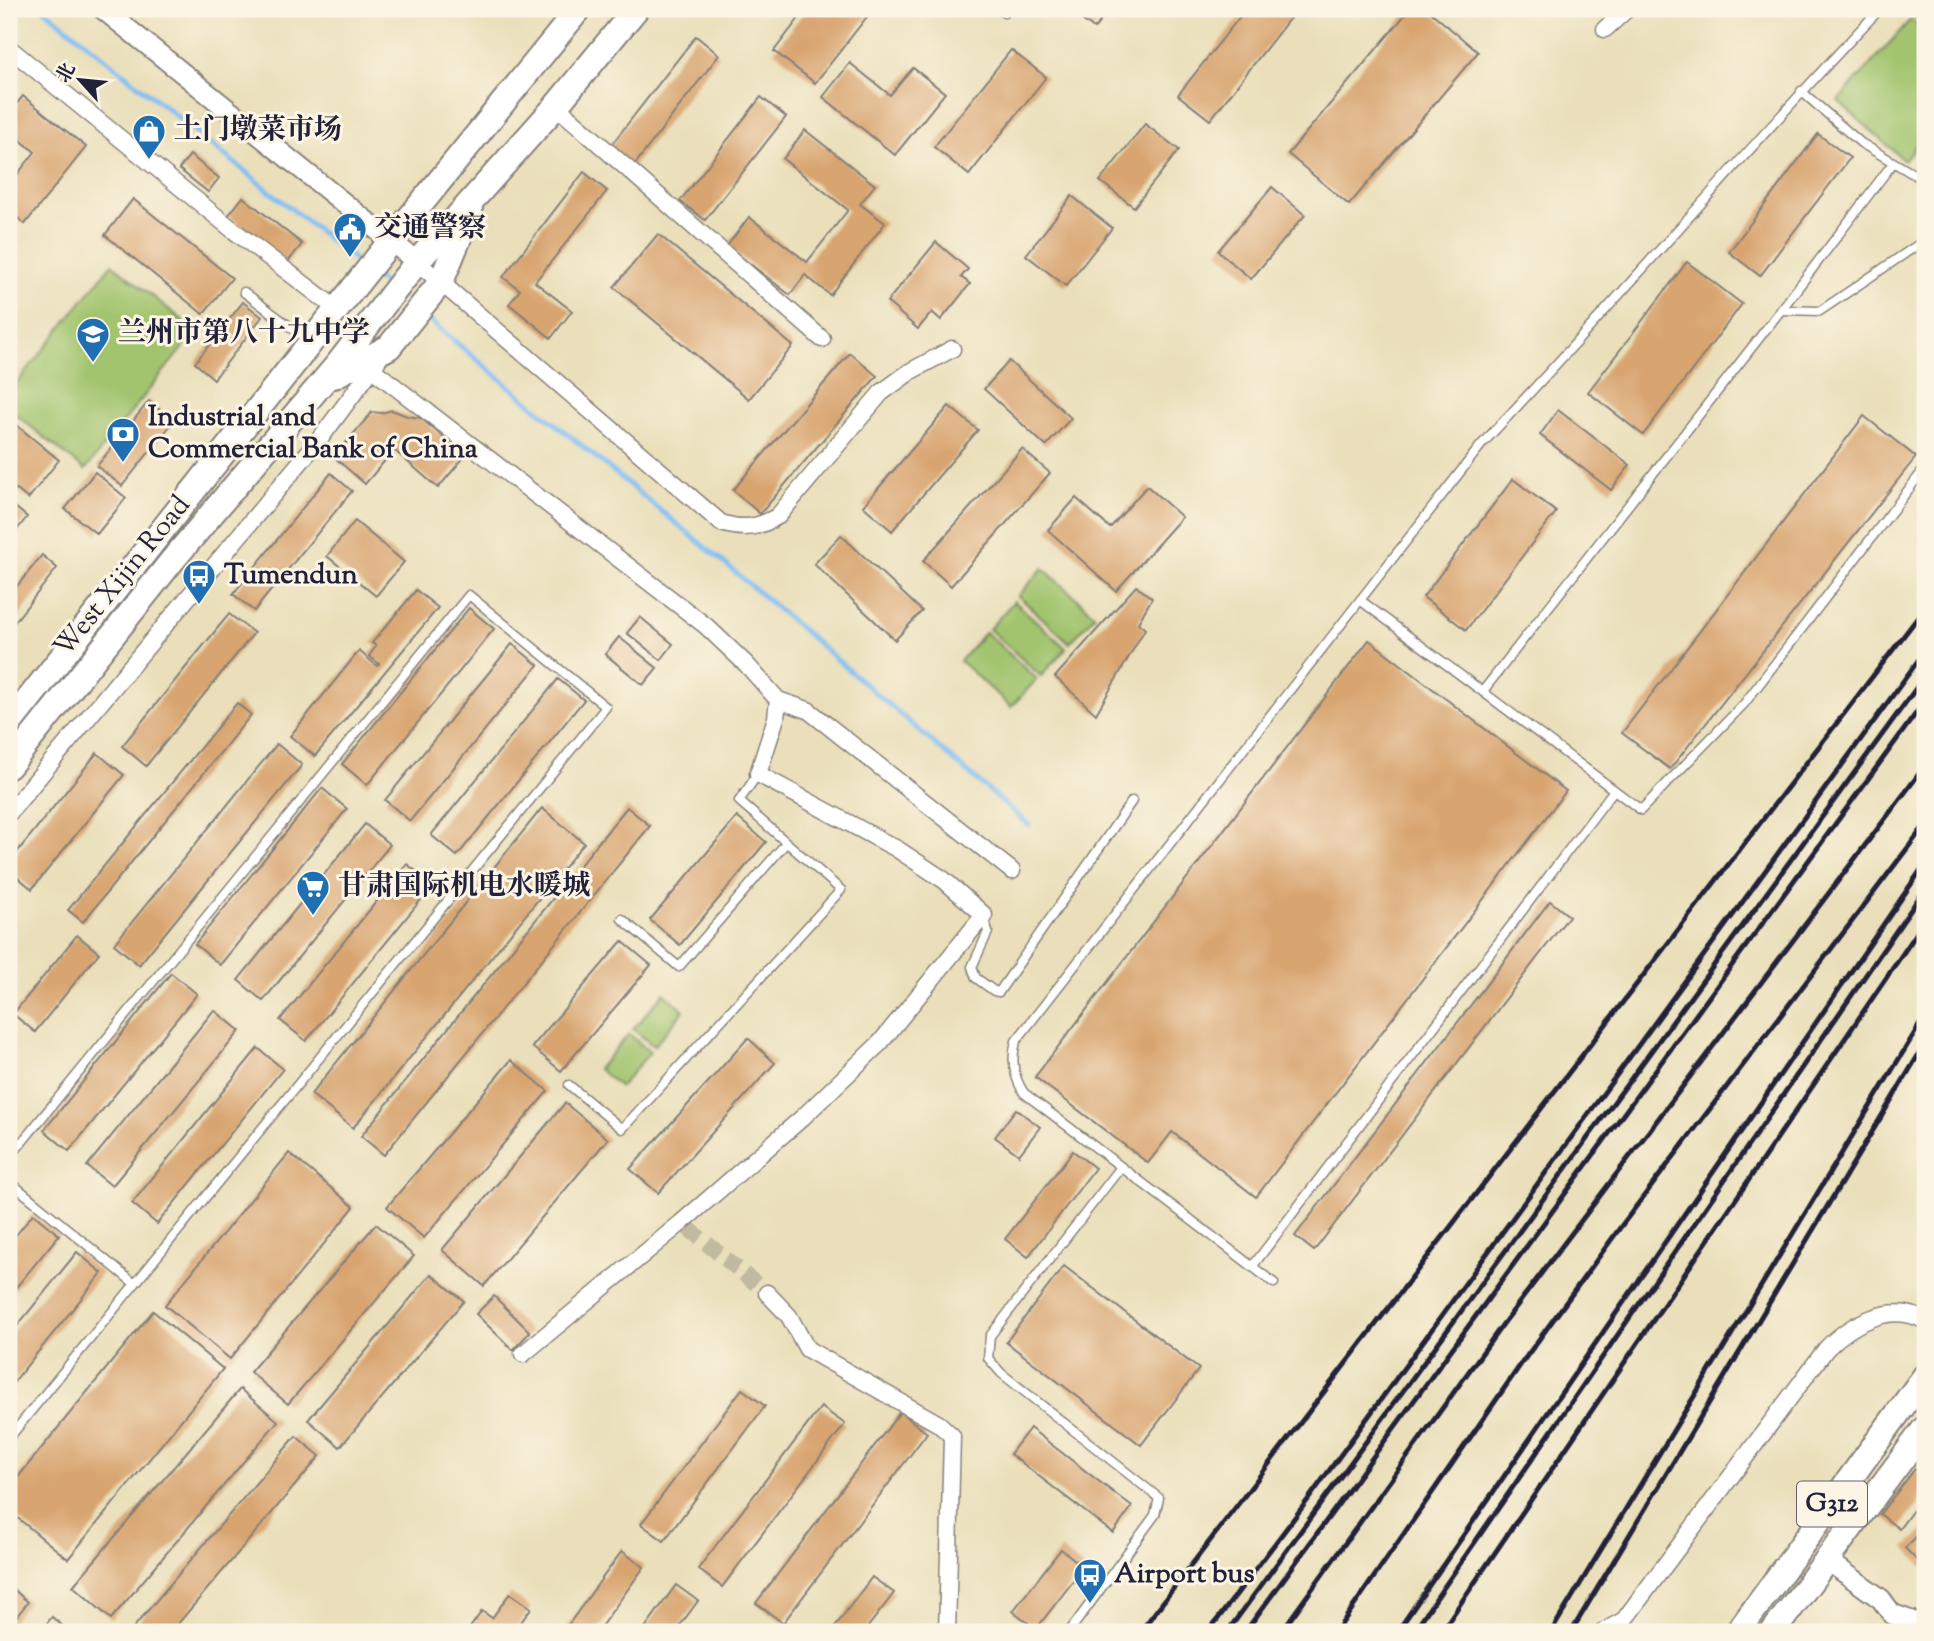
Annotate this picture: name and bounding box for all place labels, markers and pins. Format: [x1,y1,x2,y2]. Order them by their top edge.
place label: 土门墩菜市场 [174,111,342,151]
shop icon: 土门墩菜市场 [130,112,168,161]
place label: 交通警察 [374,209,486,249]
public building icon: 交通警察 [331,210,369,259]
place label: 兰州市第八十九中学 [118,314,370,354]
school or university icon: 兰州市第八十九中学 [74,315,112,364]
place label: Industrial and Commercial Bank of China [148,398,478,470]
bank icon: Industrial and Commercial Bank of China [104,415,142,464]
place label: Tumendun [224,556,358,596]
bus stop icon: Tumendun [180,557,218,606]
place label: 甘肃国际机电水暖城 [338,867,590,907]
supermarket icon: 甘肃国际机电水暖城 [294,868,332,917]
place label: Airport bus [1114,1555,1254,1595]
bus stop icon: Airport bus [1071,1556,1109,1605]

